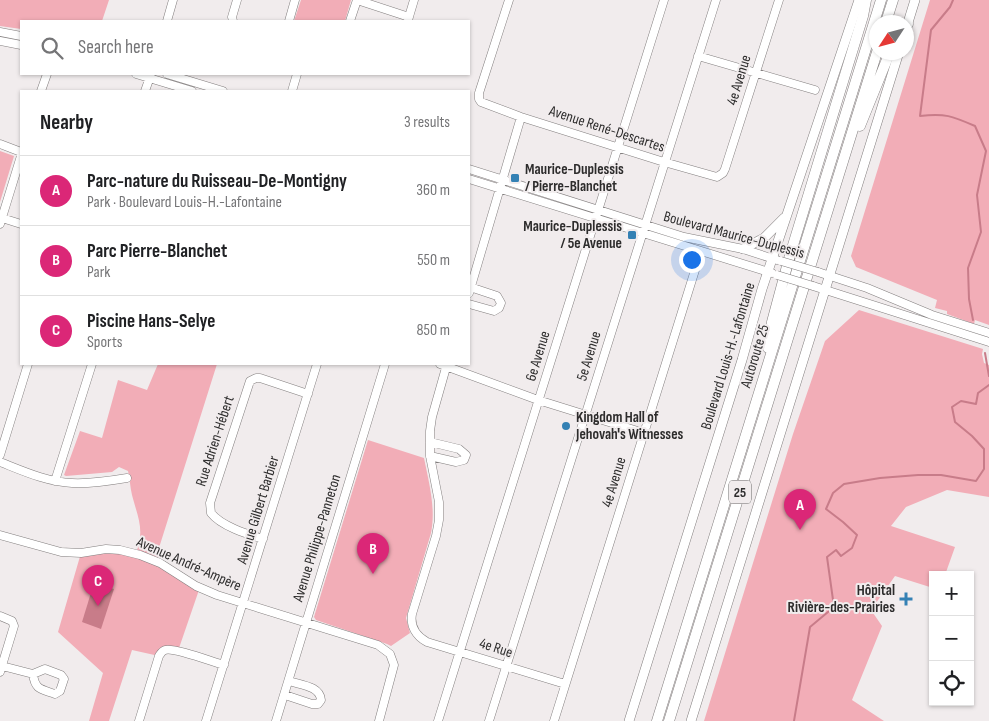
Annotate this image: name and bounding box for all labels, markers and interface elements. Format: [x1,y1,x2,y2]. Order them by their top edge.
north arrow [869,15,914,60]
search box [20,20,470,75]
icon: search [38,34,66,62]
text: Search here [78,36,154,59]
street label: 4e Avenue [722,53,756,107]
street label: Avenue René-Descartes [546,101,667,157]
text: Nearby [40,110,93,135]
text: 3 results [404,113,450,132]
place label: Maurice-Duplessis / Pierre-Blanchet [525,160,624,196]
text: Parc-nature du Ruisseau-De-Montigny [87,170,347,193]
marker: Maurice-Duplessis / Pierre-Blanchet [509,172,521,184]
text: A [52,181,60,200]
text: 360 m [416,181,450,200]
text: Park · Boulevard Louis-H.-Lafontaine [87,193,282,212]
street label: Boulevard Maurice-Duplessis [662,207,806,263]
place label: Maurice-Duplessis / 5e Avenue [523,217,622,253]
marker: Maurice-Duplessis / 5e Avenue [626,229,638,241]
text: Parc Pierre-Blanchet [87,240,227,263]
your location [679,247,705,273]
text: B [52,251,60,270]
text: 550 m [417,251,450,270]
text: Park [87,263,110,282]
street label: Boulevard Louis-H.-Lafontaine [697,280,759,432]
text: Piscine Hans-Selye [87,310,215,333]
text: C [52,321,60,340]
text: 850 m [417,321,450,340]
street label: Autoroute 25 [736,322,774,391]
street label: 6e Avenue [521,329,555,383]
street label: 5e Avenue [572,329,606,383]
text: Sports [87,333,122,352]
street label: Rue Adrien-Hébert [191,393,239,489]
place label: Kingdom Hall of Jehovah's Witnesses [575,408,684,444]
marker: Kingdom Hall of Jehovah's Witnesses [560,420,572,432]
street label: Avenue Gilbert Barbier [232,453,284,567]
street label: 4e Avenue [597,455,631,509]
street label: Avenue Philippe-Panneton [288,472,345,605]
road number: 25 [729,481,751,504]
pin: A [784,489,816,530]
street label: Avenue André-Ampère [133,532,244,596]
pin: B [357,533,389,574]
pin: C [82,565,114,606]
map controls [929,571,974,706]
button: + [929,571,974,616]
place label: Hôpital Rivière-des-Prairies [788,581,895,617]
marker: Hôpital Rivière-des-Prairies [899,592,913,606]
button: − [929,616,974,661]
street label: 4e Rue [477,634,515,662]
button: locate [929,661,974,706]

